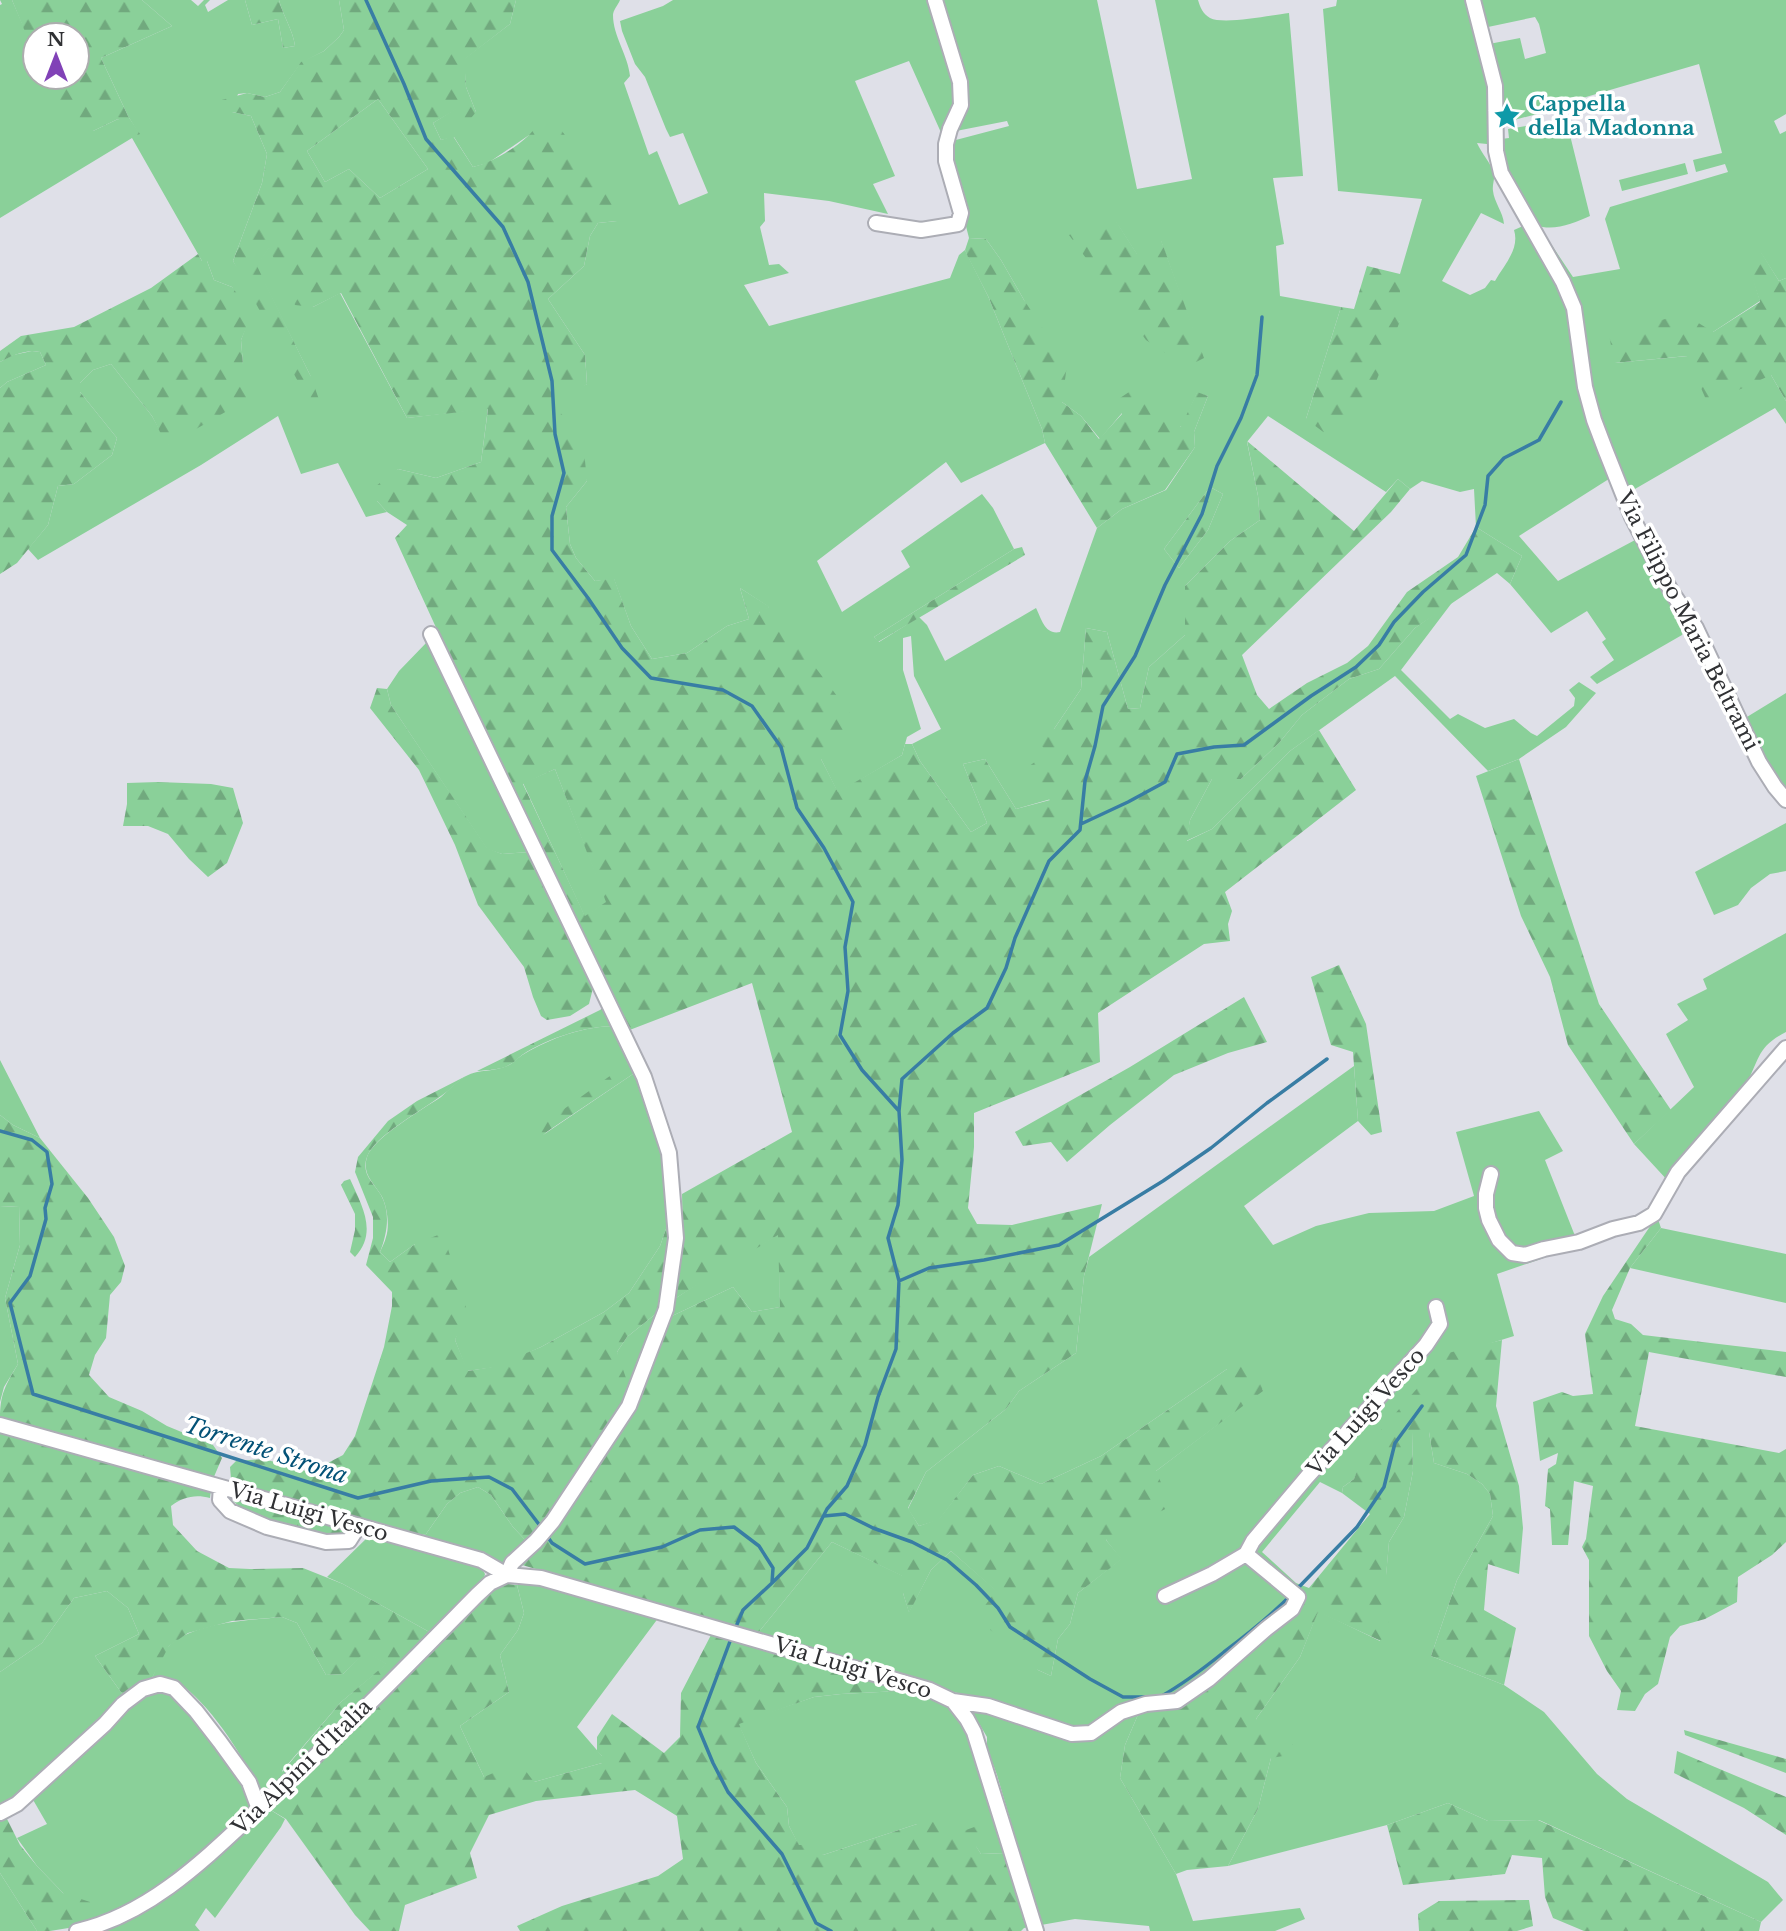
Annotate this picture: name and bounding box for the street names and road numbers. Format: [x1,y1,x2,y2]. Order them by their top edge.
street label: Via Filippo Maria Beltrami [1611,486,1765,755]
street label: Via Luigi Vesco [1301,1343,1430,1482]
street label: Via Luigi Vesco [226,1477,391,1547]
street label: Via Luigi Vesco [770,1631,935,1704]
street label: Via Alpini d'Italia [226,1693,378,1841]

